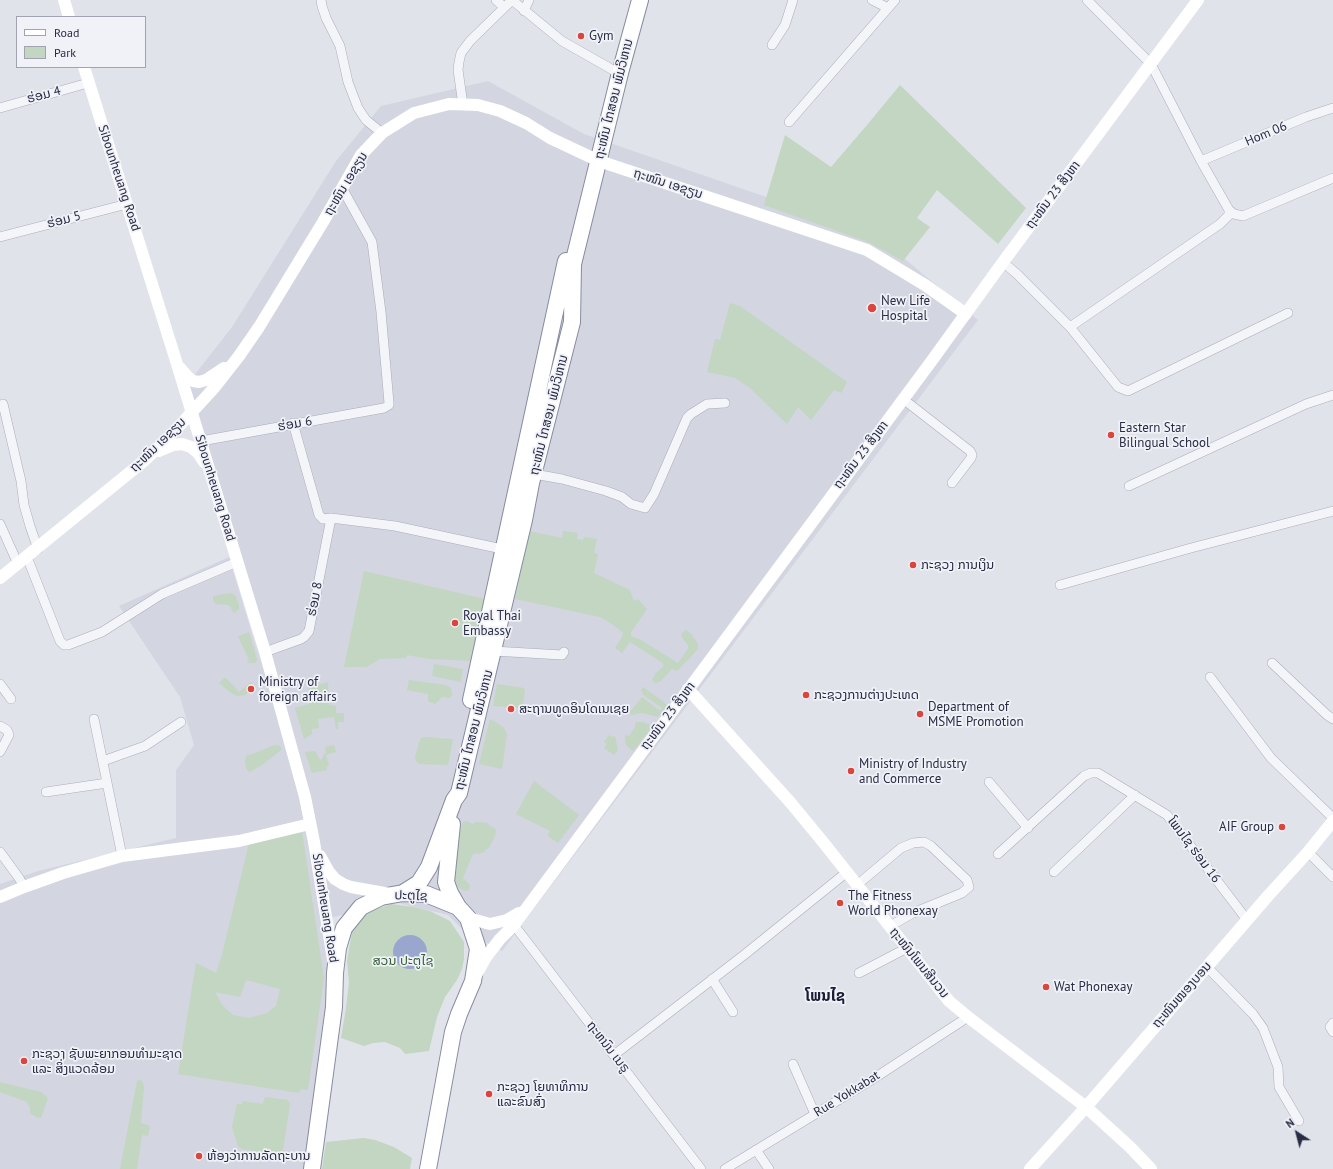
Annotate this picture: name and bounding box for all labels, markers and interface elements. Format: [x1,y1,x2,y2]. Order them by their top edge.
legend [16,16,146,68]
text: Road [54,25,79,40]
place label: Gym [589,28,614,44]
marker: Gym [576,31,586,41]
street label: ຖະໜົນ ໄກສອນ ພົມວິຫານ [591,37,637,161]
text: Park [54,45,76,60]
street label: ຮ່ອມ 4 [25,83,63,107]
street label: Hom 06 [1243,118,1289,150]
street label: Sibounheuang Road [94,123,144,233]
street label: ຖະໜົນ ເອຊຽນ [321,149,371,219]
street label: ຖະໜົນ 23 ສິງຫາ [1022,158,1084,232]
street label: ຖະໜົນ ເອຊຽນ [631,165,705,203]
street label: ຮ່ອມ 5 [45,208,83,232]
place label: New Life Hospital [881,293,930,324]
marker: New Life Hospital [866,302,878,314]
street label: ຖະໜົນ ໄກສອນ ພົມວິຫານ [526,353,572,477]
street label: ຮ່ອມ 6 [277,413,313,435]
street label: ຖະໜົນ ເອຊຽນ [127,414,189,476]
street label: ຖະໜົນ 23 ສິງຫາ [830,418,892,492]
place label: Eastern Star Bilingual School [1119,420,1210,451]
marker: Eastern Star Bilingual School [1106,430,1116,440]
street label: Sibounheuang Road [191,433,239,543]
place label: ກະຊວງ ການເງິນ [921,557,994,573]
marker: ກະຊວງ ການເງິນ [908,560,918,570]
street label: ຮ່ອມ 8 [304,581,326,617]
place label: Royal Thai Embassy [463,608,521,639]
marker: Royal Thai Embassy [450,618,460,628]
street label: ຖະໜົນ ໄກສອນ ພົມວິຫານ [451,668,497,792]
place label: Ministry of foreign affairs [259,674,337,705]
street label: ຖະໜົນ 23 ສິງຫາ [637,679,699,753]
marker: Ministry of foreign affairs [246,684,256,694]
place label: ກະຊວງການຕ່າງປະເທດ [814,687,919,703]
marker: ກະຊວງການຕ່າງປະເທດ [801,690,811,700]
place label: Department of MSME Promotion [928,699,1024,730]
place label: ສະຖານທູດອິນໂດເນເຊຍ [519,701,629,717]
marker: ສະຖານທູດອິນໂດເນເຊຍ [506,704,516,714]
marker: Department of MSME Promotion [915,709,925,719]
place label: Ministry of Industry and Commerce [859,756,967,787]
marker: Ministry of Industry and Commerce [846,766,856,776]
street label: ໂພນໄຊ ຮ່ອມ 16 [1164,814,1224,886]
place label: AIF Group [1219,819,1274,835]
marker: AIF Group [1277,822,1287,832]
street label: Sibounheuang Road [309,852,341,964]
street label: ປະຕູໄຊ [394,888,428,904]
place label: The Fitness World Phonexay [848,888,938,919]
marker: The Fitness World Phonexay [835,898,845,908]
street label: ຖະໜົນໂພນສີນວນ [886,925,952,1001]
park label: ສວນ ປະຕູໄຊ [373,953,433,969]
street label: ຖະໜົນໜອງບອນ [1149,959,1215,1031]
place label: Wat Phonexay [1054,979,1133,995]
marker: Wat Phonexay [1041,982,1051,992]
district label: ໂພນໄຊ [805,988,845,1006]
street label: ຖະຫນົນ ເນຣູ [583,1018,633,1076]
place label: ກະຊວງ ຊັບພະຍາກອນທຳມະຊາດ ແລະ ສິ່ງແວດລ້ອມ [32,1046,182,1077]
marker: ກະຊວງ ຊັບພະຍາກອນທຳມະຊາດ ແລະ ສິ່ງແວດລ້ອມ [19,1056,29,1066]
street label: Rue Yokkabat [811,1068,883,1120]
place label: ກະຊວງ ໂຍທາທິການ ແລະຂົນສົ່ງ [497,1079,589,1110]
marker: ກະຊວງ ໂຍທາທິການ ແລະຂົນສົ່ງ [484,1089,494,1099]
north arrow [1277,1113,1317,1153]
text: N [1283,1116,1297,1131]
place label: ຫ້ອງວ່າການລັດຖະບານ [207,1148,310,1164]
marker: ຫ້ອງວ່າການລັດຖະບານ [194,1151,204,1161]

